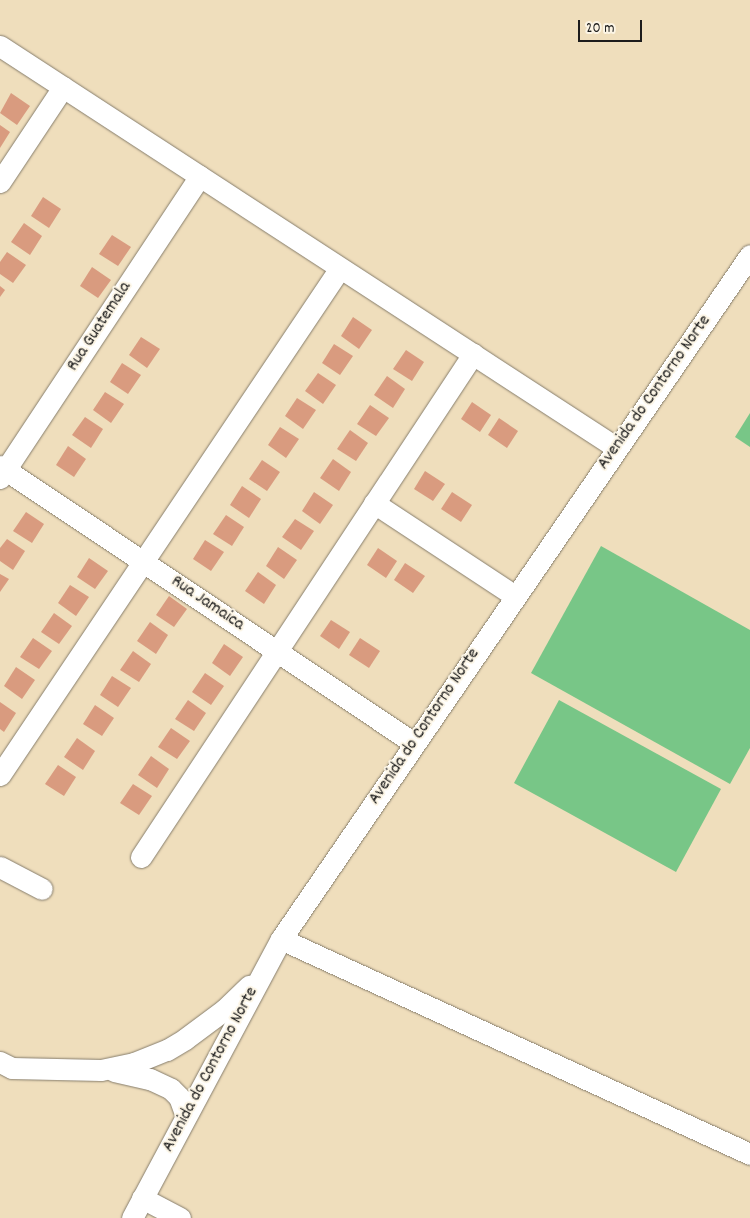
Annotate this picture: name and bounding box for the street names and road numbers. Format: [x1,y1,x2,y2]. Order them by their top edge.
street label: Rua Guatemala [63,278,137,376]
street label: Avenida do Contorno Norte [594,312,716,474]
street label: Rua Jamaica [166,572,248,636]
street label: Avenida do Contorno Norte [365,645,485,809]
street label: Avenida do Contorno Norte [158,984,264,1156]

